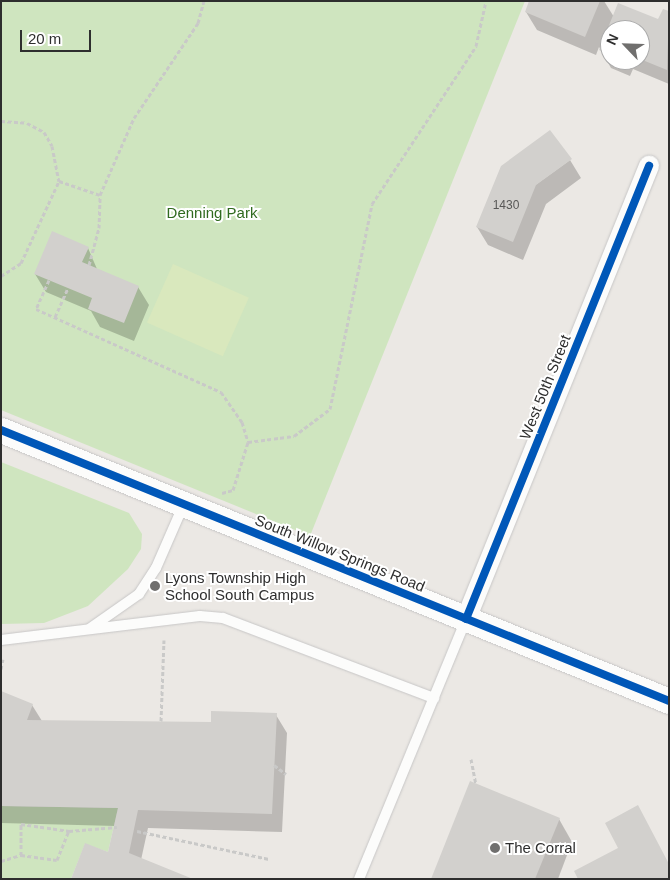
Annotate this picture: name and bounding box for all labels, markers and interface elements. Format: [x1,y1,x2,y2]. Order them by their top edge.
scale bar [22,20,94,52]
north arrow [600,20,650,70]
text: 20 m [28,30,61,47]
text: N [603,31,622,47]
house number: 1430 [493,199,519,213]
park label: Denning Park [167,204,257,222]
street label: West 50th Street [516,332,574,442]
street label: South Willow Springs Road [252,511,428,595]
place label: Lyons Township High School South Campus [165,568,314,603]
marker: Lyons Township High School South Campus [149,580,161,592]
place label: The Corral [505,839,576,857]
marker: The Corral [489,842,501,854]

